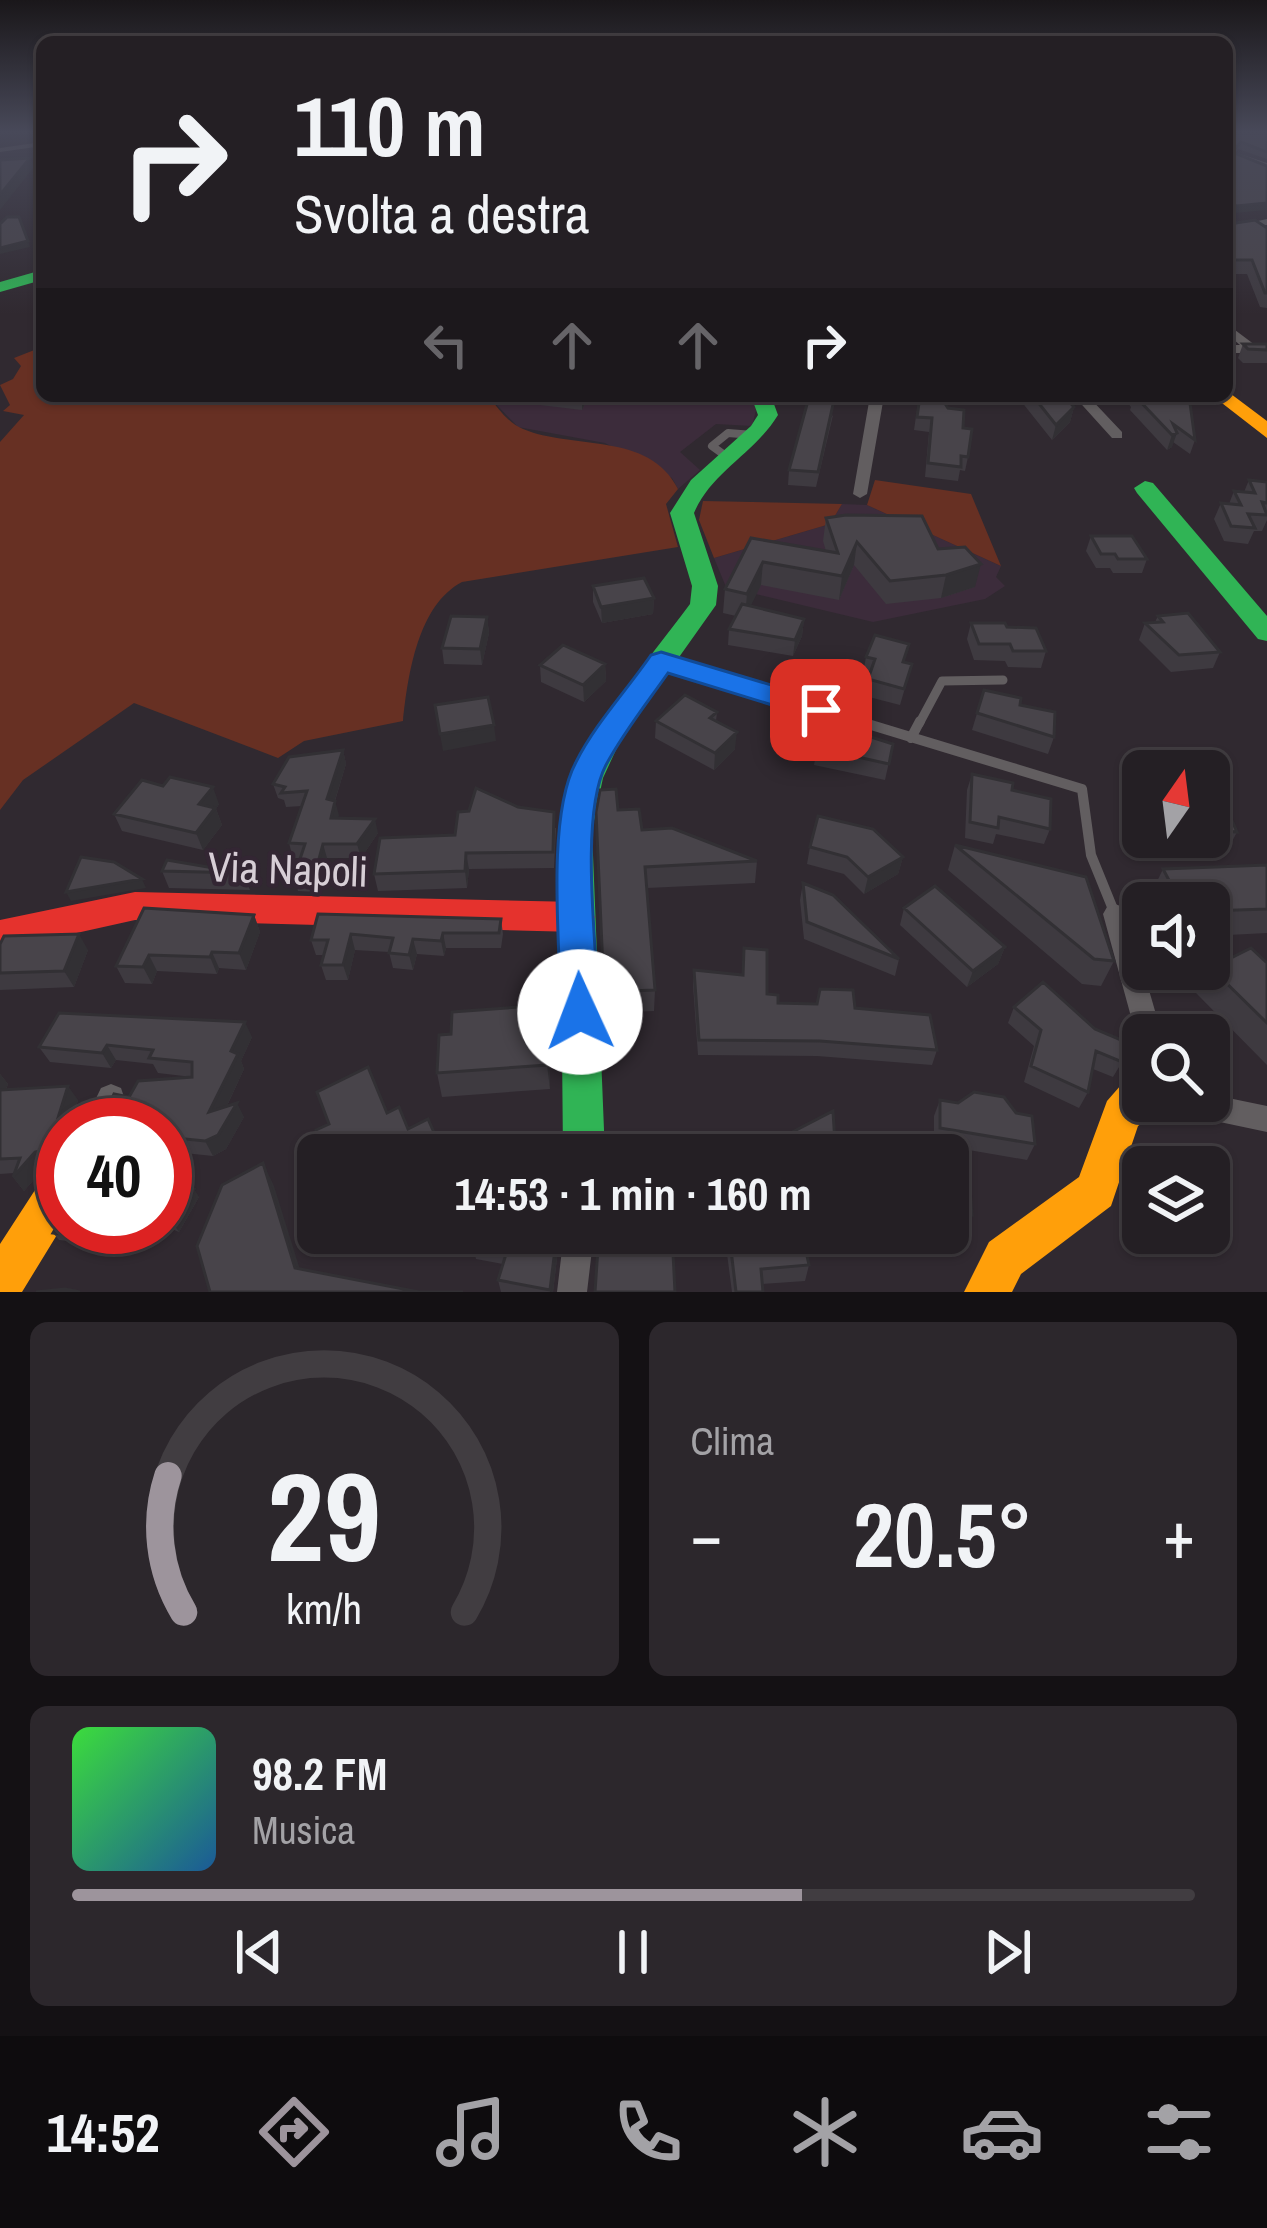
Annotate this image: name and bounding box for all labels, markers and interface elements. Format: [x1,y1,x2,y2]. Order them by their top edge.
text: 110 m [294,69,486,182]
icon: right [96,84,252,240]
text: Svolta a destra [294,177,589,250]
icon: left [413,312,479,378]
icon: ahead [539,312,605,378]
icon: ahead [665,312,731,378]
icon: right [791,312,857,378]
pin [770,659,872,761]
icon: arrive [788,677,854,743]
north arrow [1122,750,1230,858]
map controls [1122,750,1230,1254]
street label: Via Napoli [207,838,369,900]
button: sound [1122,882,1230,990]
position arrow [517,949,643,1075]
button: search [1122,1014,1230,1122]
speed limit sign: 40 [36,1098,192,1254]
button: layers [1122,1146,1230,1254]
text: 14:53 · 1 min · 160 m [455,1163,811,1224]
text: Clima [691,1415,774,1467]
text: 29 [267,1432,381,1600]
text: 20.5° [853,1474,1033,1595]
text: − [691,1490,722,1579]
text: + [1163,1490,1195,1579]
text: km/h [286,1580,362,1637]
text: 98.2 FM [252,1743,387,1804]
text: Musica [252,1804,355,1856]
icon: previous [226,1919,292,1985]
icon: pause [600,1919,666,1985]
icon: next [975,1919,1041,1985]
icon: directions [252,2090,336,2174]
icon: music [429,2090,513,2174]
icon: phone [606,2090,690,2174]
icon: climate [783,2090,867,2174]
icon: car [960,2090,1044,2174]
icon: filters [1137,2090,1221,2174]
text: 14:52 [46,2096,160,2169]

